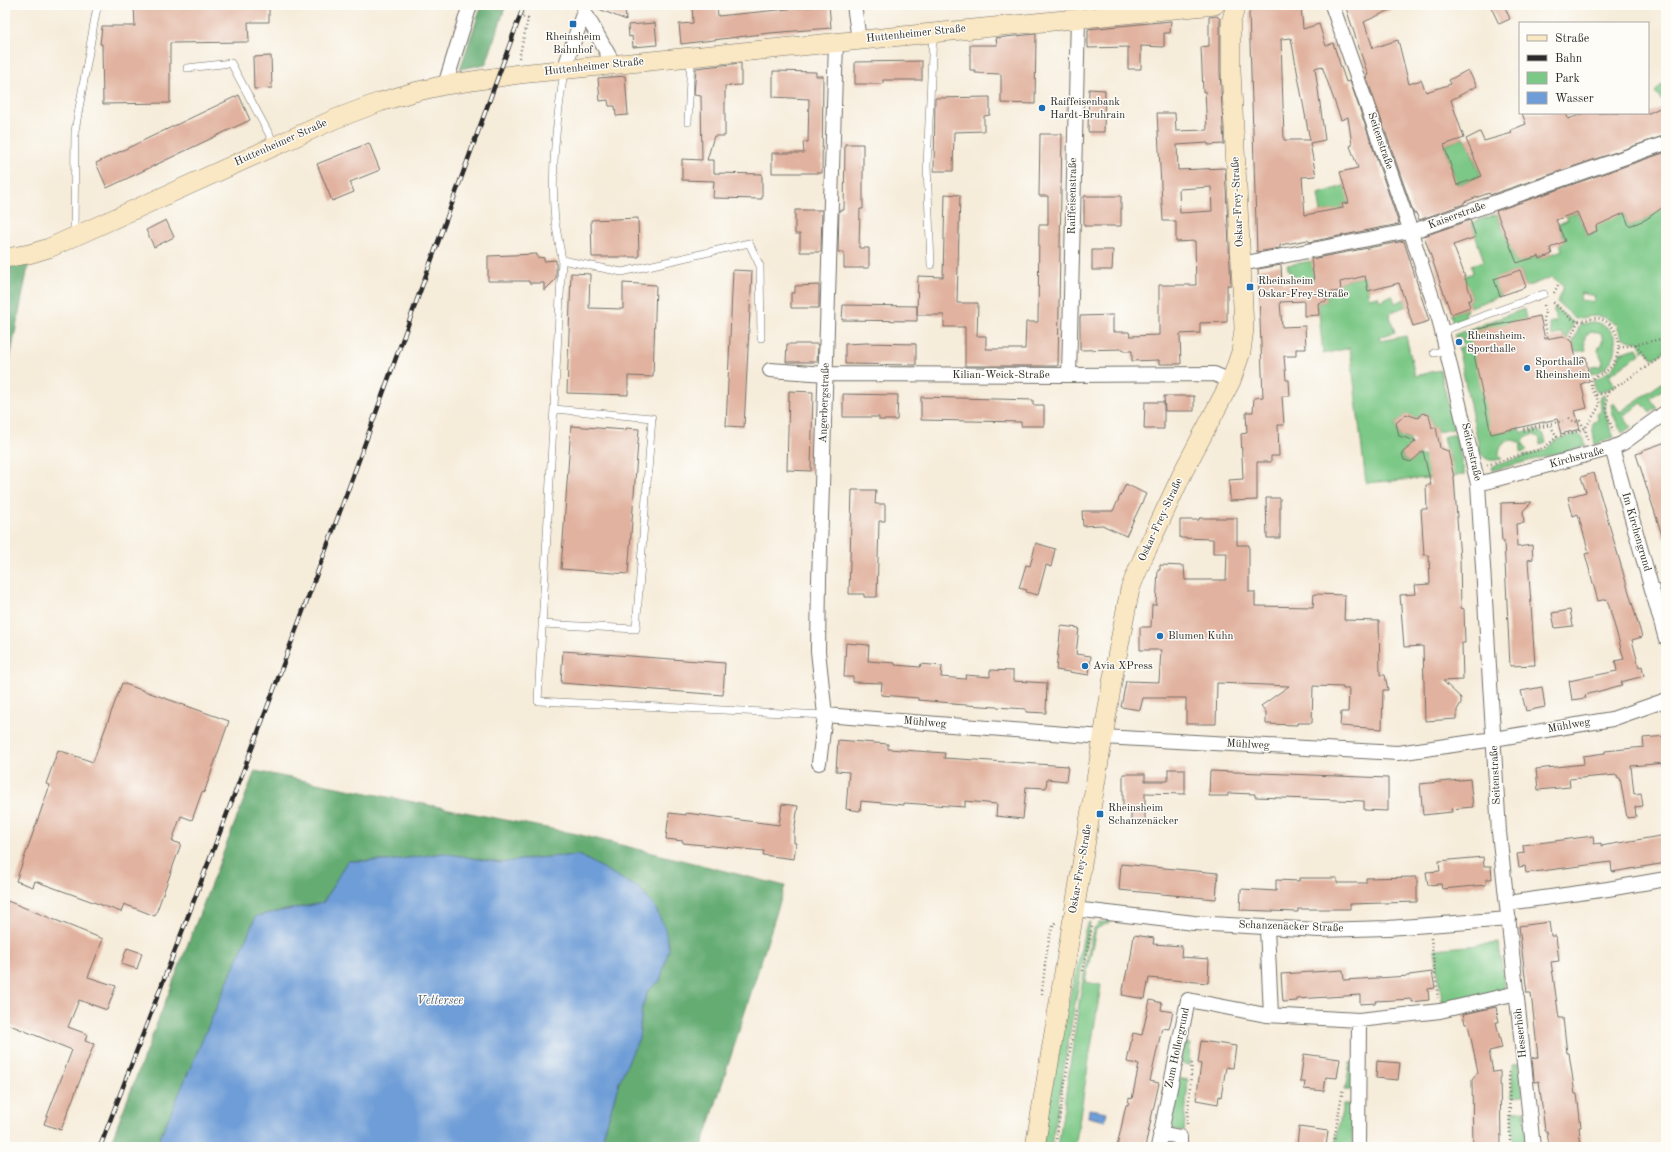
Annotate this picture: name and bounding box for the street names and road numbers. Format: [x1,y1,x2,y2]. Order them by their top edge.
street label: Huttenheimer Straße [866,23,966,45]
street label: Huttenheimer Straße [544,56,644,78]
street label: Seitenstraße [1365,111,1395,171]
street label: Huttenheimer Straße [233,118,329,168]
street label: Oskar-Frey-Straße [1230,156,1246,248]
street label: Raiffeisenstraße [1067,158,1079,234]
street label: Kaiserstraße [1427,200,1487,232]
street label: Angerbergstraße [818,363,832,443]
street label: Kilian-Weick-Straße [952,370,1050,381]
street label: Seitenstraße [1459,422,1483,482]
street label: Kirchstraße [1549,445,1605,471]
street label: Oskar-Frey-Straße [1137,477,1185,563]
street label: Im Kirchengrund [1619,491,1653,573]
street label: Mühlweg [903,716,947,730]
street label: Mühlweg [1547,717,1591,735]
street label: Mühlweg [1226,738,1270,752]
street label: Seitenstraße [1489,745,1503,805]
street label: Oskar-Frey-Straße [1068,823,1094,915]
street label: Schanzenäcker Straße [1238,920,1344,934]
street label: Zum Hollergrund [1164,1006,1192,1089]
street label: Hesserhöh [1513,1007,1529,1059]

